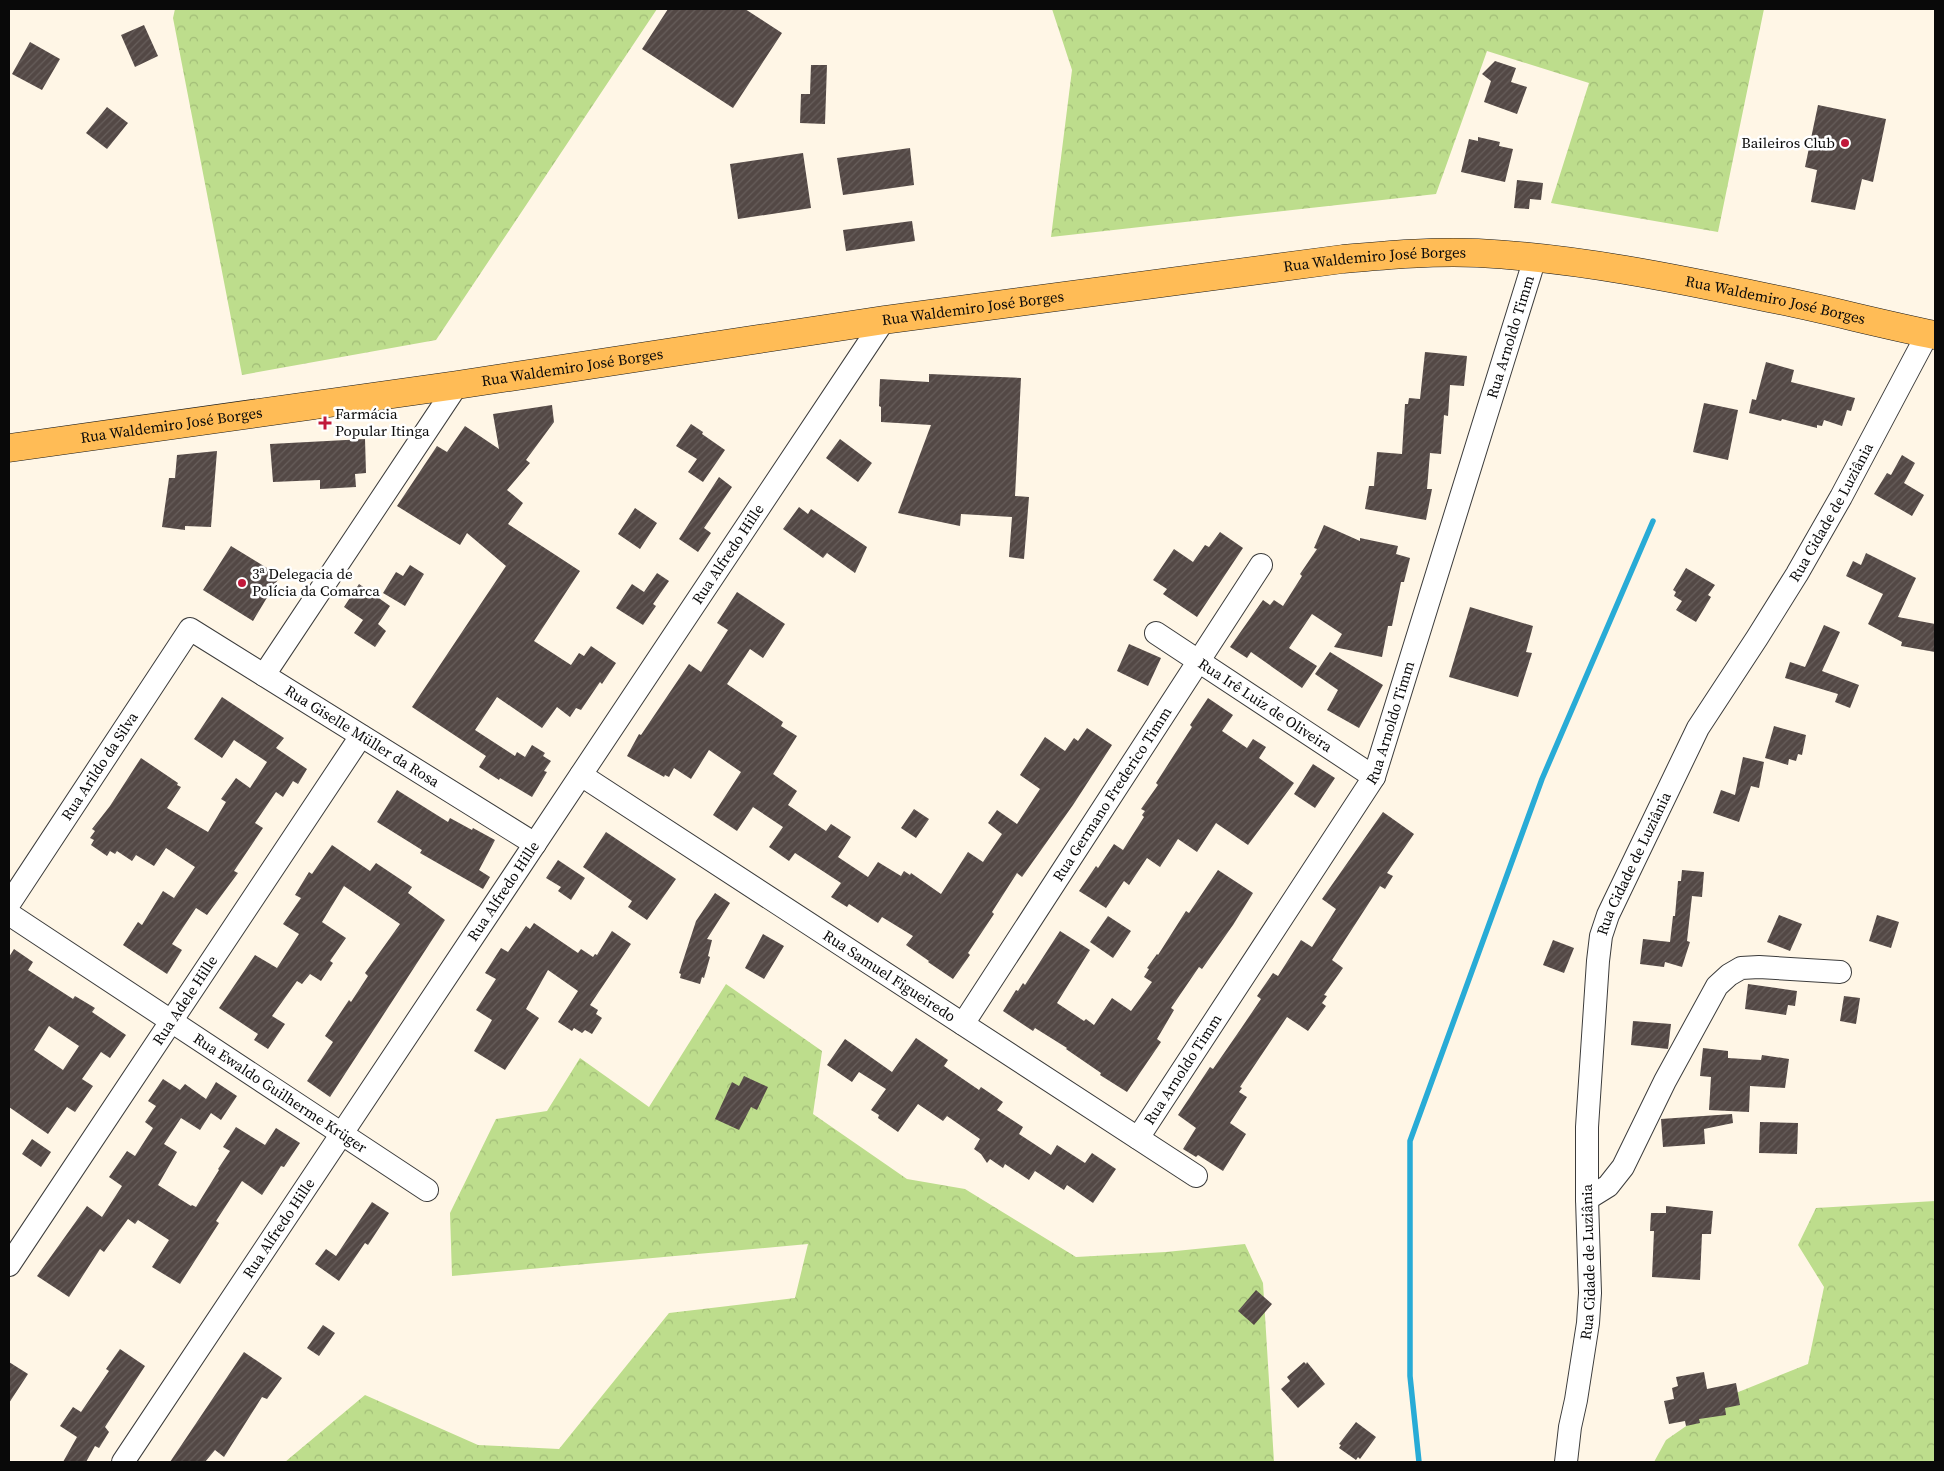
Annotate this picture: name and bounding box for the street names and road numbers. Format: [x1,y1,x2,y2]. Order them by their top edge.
street label: Rua Waldemiro José Borges [1282,241,1466,277]
street label: Rua Waldemiro José Borges [1684,270,1868,329]
street label: Rua Arnoldo Timm [1481,272,1539,401]
street label: Rua Waldemiro José Borges [880,285,1065,330]
street label: Rua Waldemiro José Borges [480,343,665,391]
street label: Rua Waldemiro José Borges [79,401,264,448]
street label: Rua Cidade de Luziânia [1784,438,1878,586]
street label: Rua Alfredo Hille [687,499,769,608]
street label: Rua Irê Luiz de Oliveira [1194,653,1337,757]
street label: Rua Arnoldo Timm [1361,658,1419,789]
street label: Rua Giselle Müller da Rosa [281,680,444,792]
street label: Rua Germano Frederico Timm [1047,702,1176,885]
street label: Rua Arildo da Silva [56,707,143,824]
street label: Rua Cidade de Luziânia [1591,788,1676,938]
street label: Rua Alfredo Hille [462,836,544,945]
street label: Rua Samuel Figueiredo [819,925,960,1027]
street label: Rua Adele Hille [147,951,222,1049]
street label: Rua Arnoldo Timm [1139,1009,1227,1128]
street label: Rua Ewaldo Guilherme Krüger [190,1028,372,1158]
street label: Rua Alfredo Hille [237,1173,320,1282]
street label: Rua Cidade de Luziânia [1575,1183,1600,1341]

